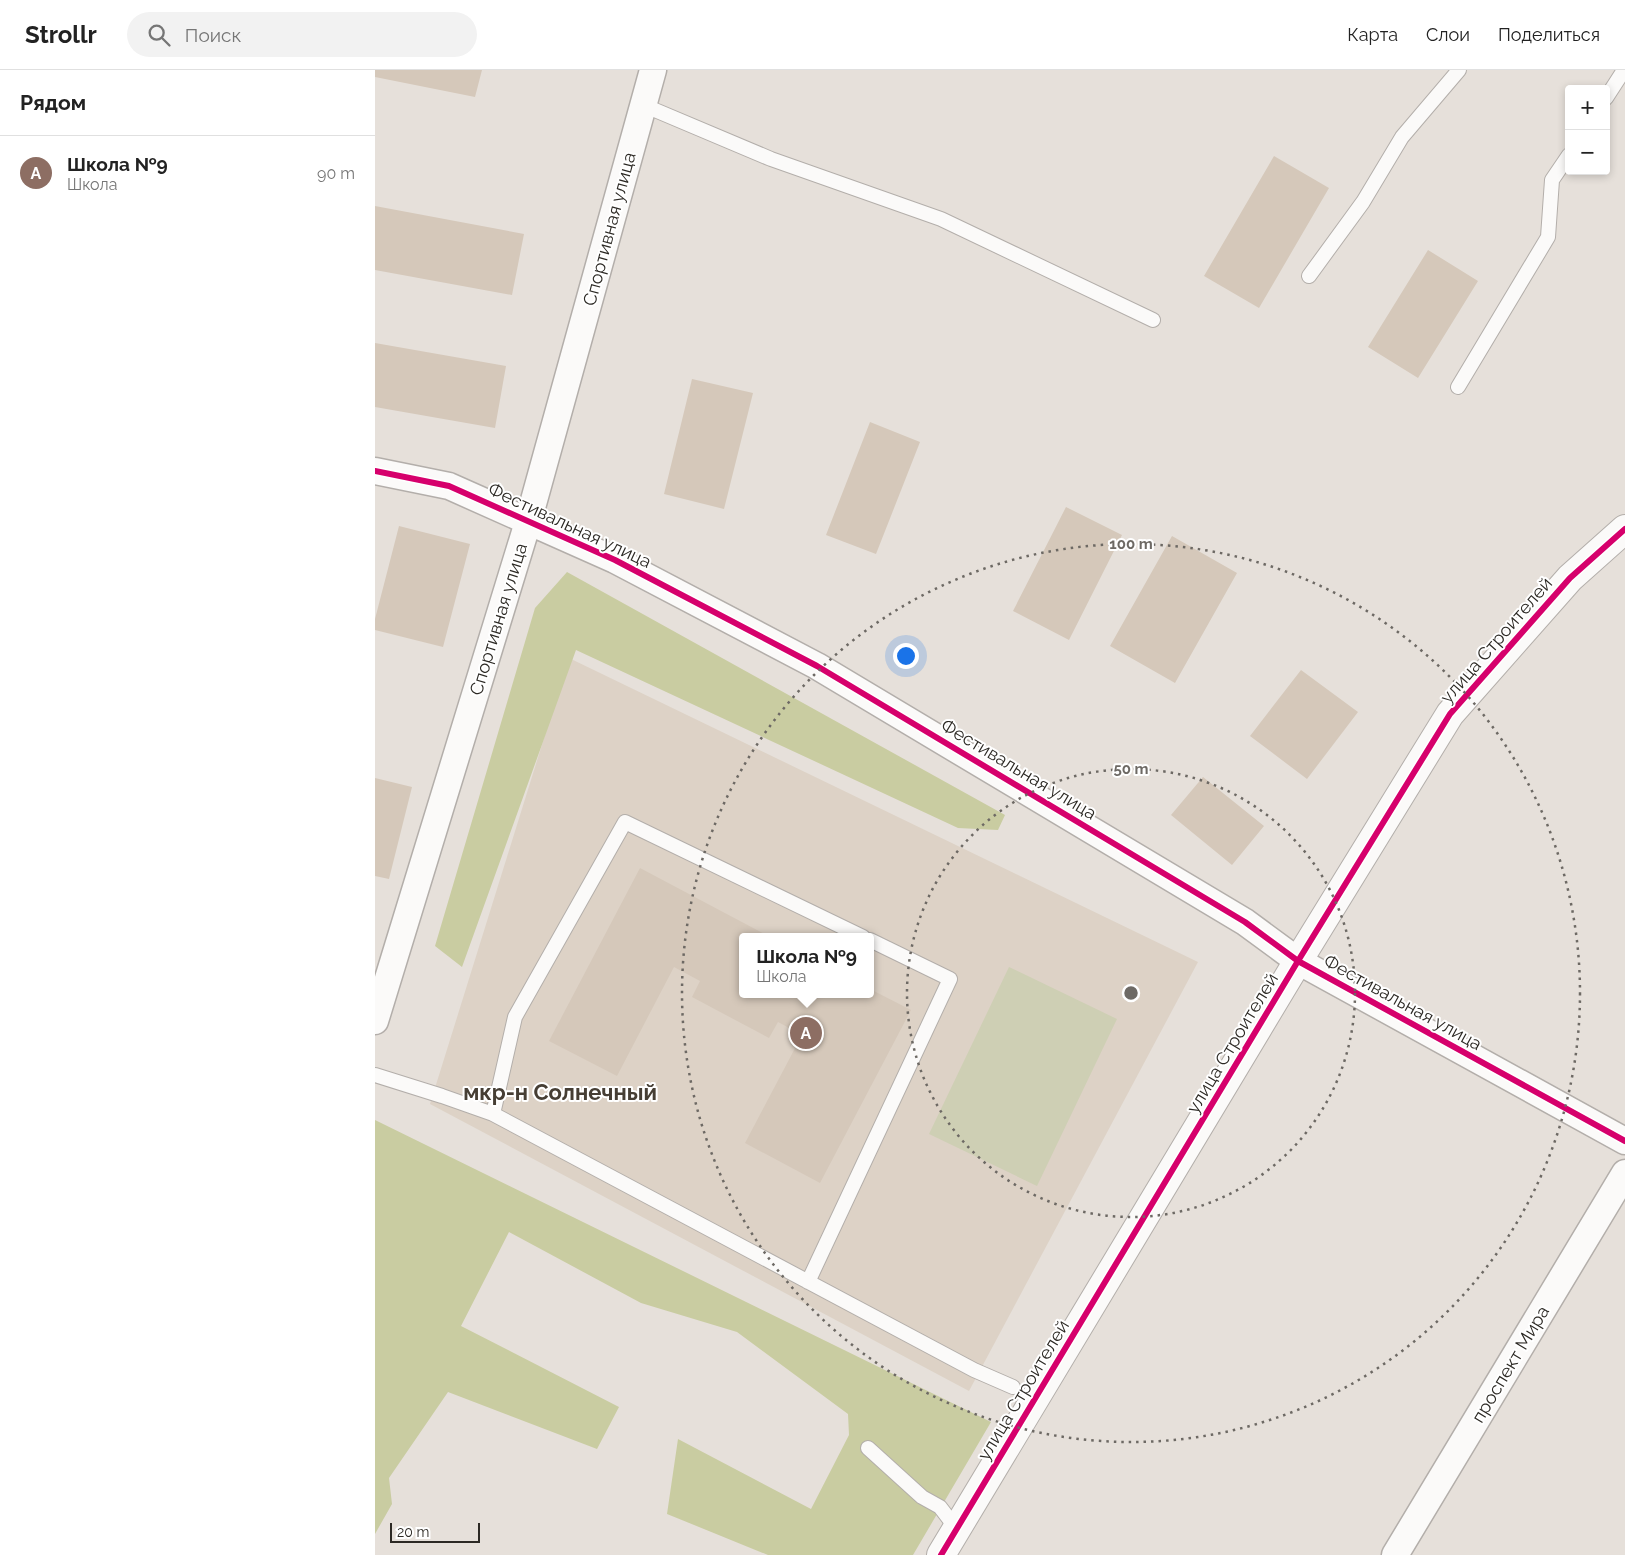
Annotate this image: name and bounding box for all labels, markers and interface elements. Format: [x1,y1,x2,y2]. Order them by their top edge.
search box [127,12,477,57]
text: Strollr [25,20,97,49]
icon: search [145,21,173,49]
text: Поиск [185,24,241,46]
text: Карта [1347,24,1398,45]
text: Слои [1426,24,1470,45]
text: Поделиться [1498,24,1600,45]
map controls [1565,85,1610,175]
button: + [1565,85,1610,130]
text: Рядом [20,90,86,115]
button: − [1565,130,1610,175]
street label: Спортивная улица [578,150,640,308]
text: Школа №9 [67,153,168,175]
text: A [31,164,41,183]
text: 90 m [317,164,355,183]
text: Школа [67,175,117,194]
street label: Фестивальная улица [485,478,655,572]
text: 100 m [1109,535,1153,553]
street label: Спортивная улица [465,540,531,698]
street label: улица Строителей [1436,573,1556,707]
your location [893,643,919,669]
street label: Фестивальная улица [938,714,1100,824]
text: 50 m [1113,760,1149,778]
popup [739,933,874,998]
text: Школа №9 [756,945,857,967]
street label: Фестивальная улица [1320,950,1486,1054]
text: Школа [756,967,807,986]
street label: улица Строителей [1182,969,1282,1117]
centre of rings [1122,984,1140,1002]
pin: A [790,1014,822,1052]
district label: мкр-н Солнечный [463,1079,657,1105]
street label: проспект Мира [1467,1302,1553,1426]
street label: улица Строителей [973,1316,1073,1464]
scale bar [390,1520,480,1543]
text: 20 m [397,1524,429,1540]

